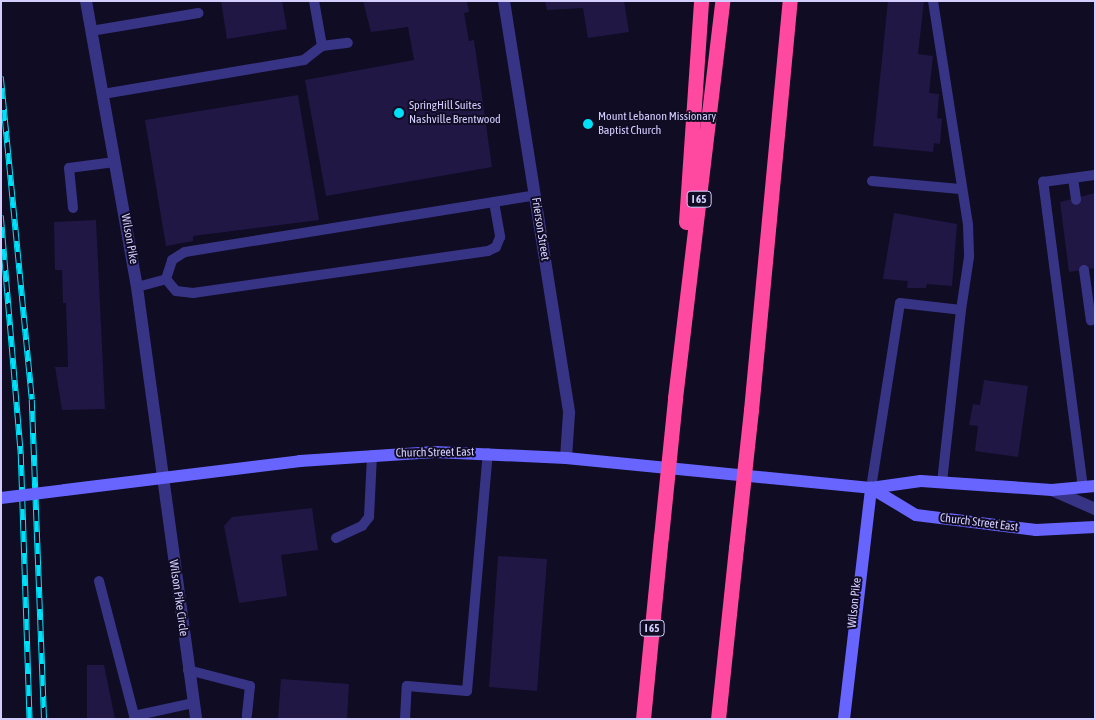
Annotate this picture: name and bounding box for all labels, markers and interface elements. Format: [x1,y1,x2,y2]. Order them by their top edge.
place label: SpringHill Suites Nashville Brentwood [409,99,501,127]
marker: SpringHill Suites Nashville Brentwood [393,107,405,119]
place label: Mount Lebanon Missionary Baptist Church [598,110,716,138]
marker: Mount Lebanon Missionary Baptist Church [582,118,594,130]
road number: I 65 [686,190,712,208]
street label: Frierson Street [528,196,552,262]
street label: Wilson Pike [117,213,141,265]
street label: Church Street East [395,445,475,461]
street label: Church Street East [939,511,1019,535]
street label: Wilson Pike Circle [166,559,190,637]
street label: Wilson Pike [845,577,865,629]
road number: I 65 [640,620,664,636]

